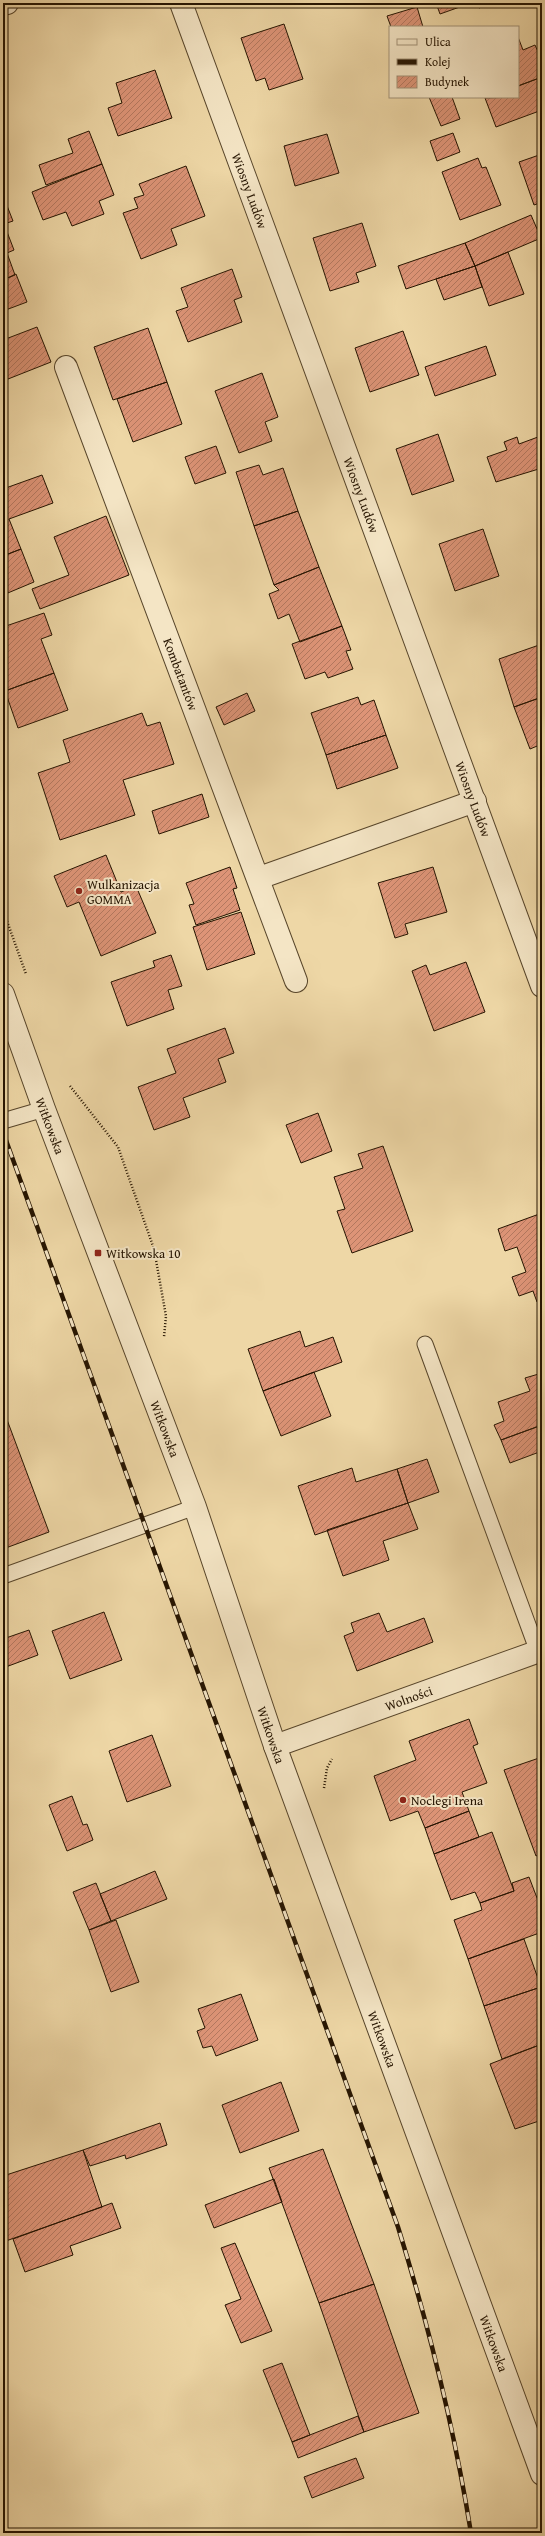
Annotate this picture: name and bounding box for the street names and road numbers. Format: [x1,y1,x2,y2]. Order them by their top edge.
street label: Wiosny Ludów [227,150,273,232]
street label: Wiosny Ludów [339,454,385,536]
street label: Kombatantów [159,635,204,714]
street label: Wiosny Ludów [451,758,496,840]
street label: Witkowska [31,1095,70,1158]
street label: Witkowska [146,1398,185,1461]
street label: Wolności [382,1681,435,1715]
street label: Witkowska [253,1704,290,1767]
street label: Witkowska [363,2008,402,2071]
street label: Witkowska [475,2312,513,2375]

